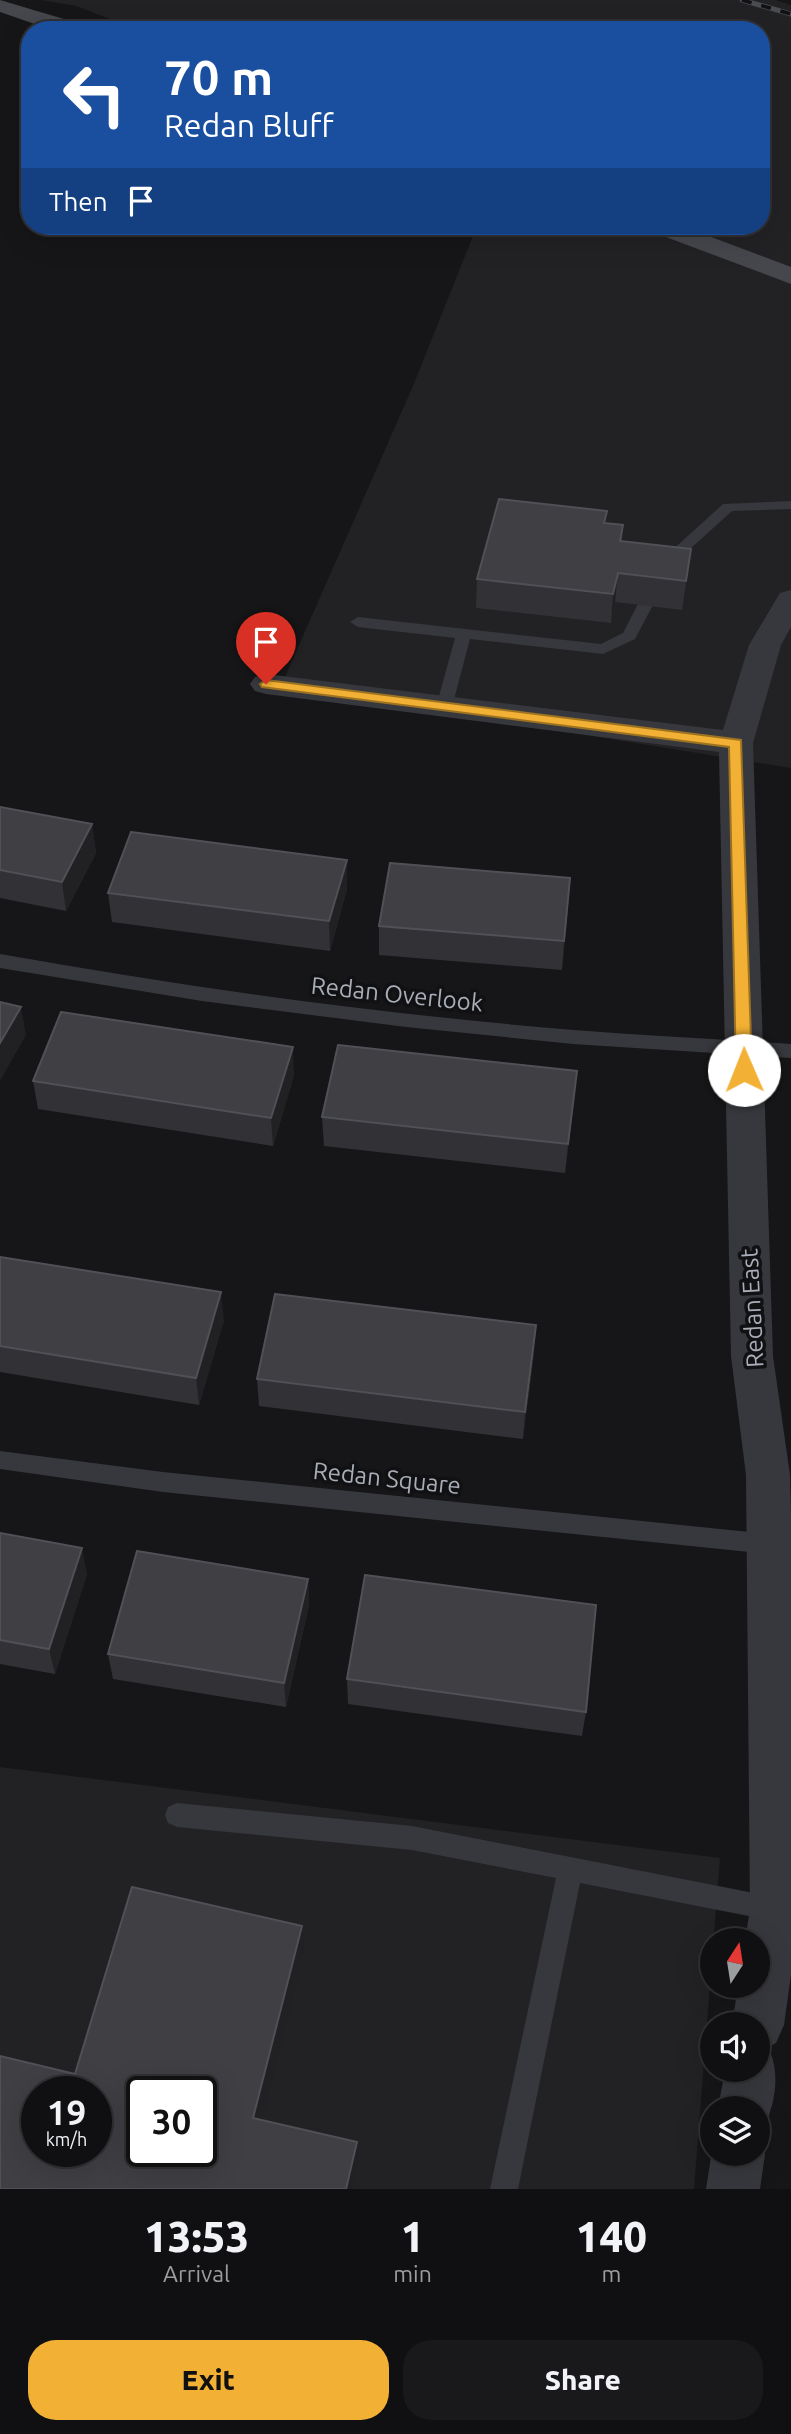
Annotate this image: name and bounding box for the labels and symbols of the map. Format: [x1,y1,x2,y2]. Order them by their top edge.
pin [236,612,296,684]
street label: Redan Overlook [310,972,484,1016]
position arrow [707,1033,781,1107]
street label: Redan East [735,1247,769,1368]
street label: Redan Square [312,1457,462,1499]
north arrow [700,1928,770,1998]
speed limit sign: 30 [126,2076,217,2167]

